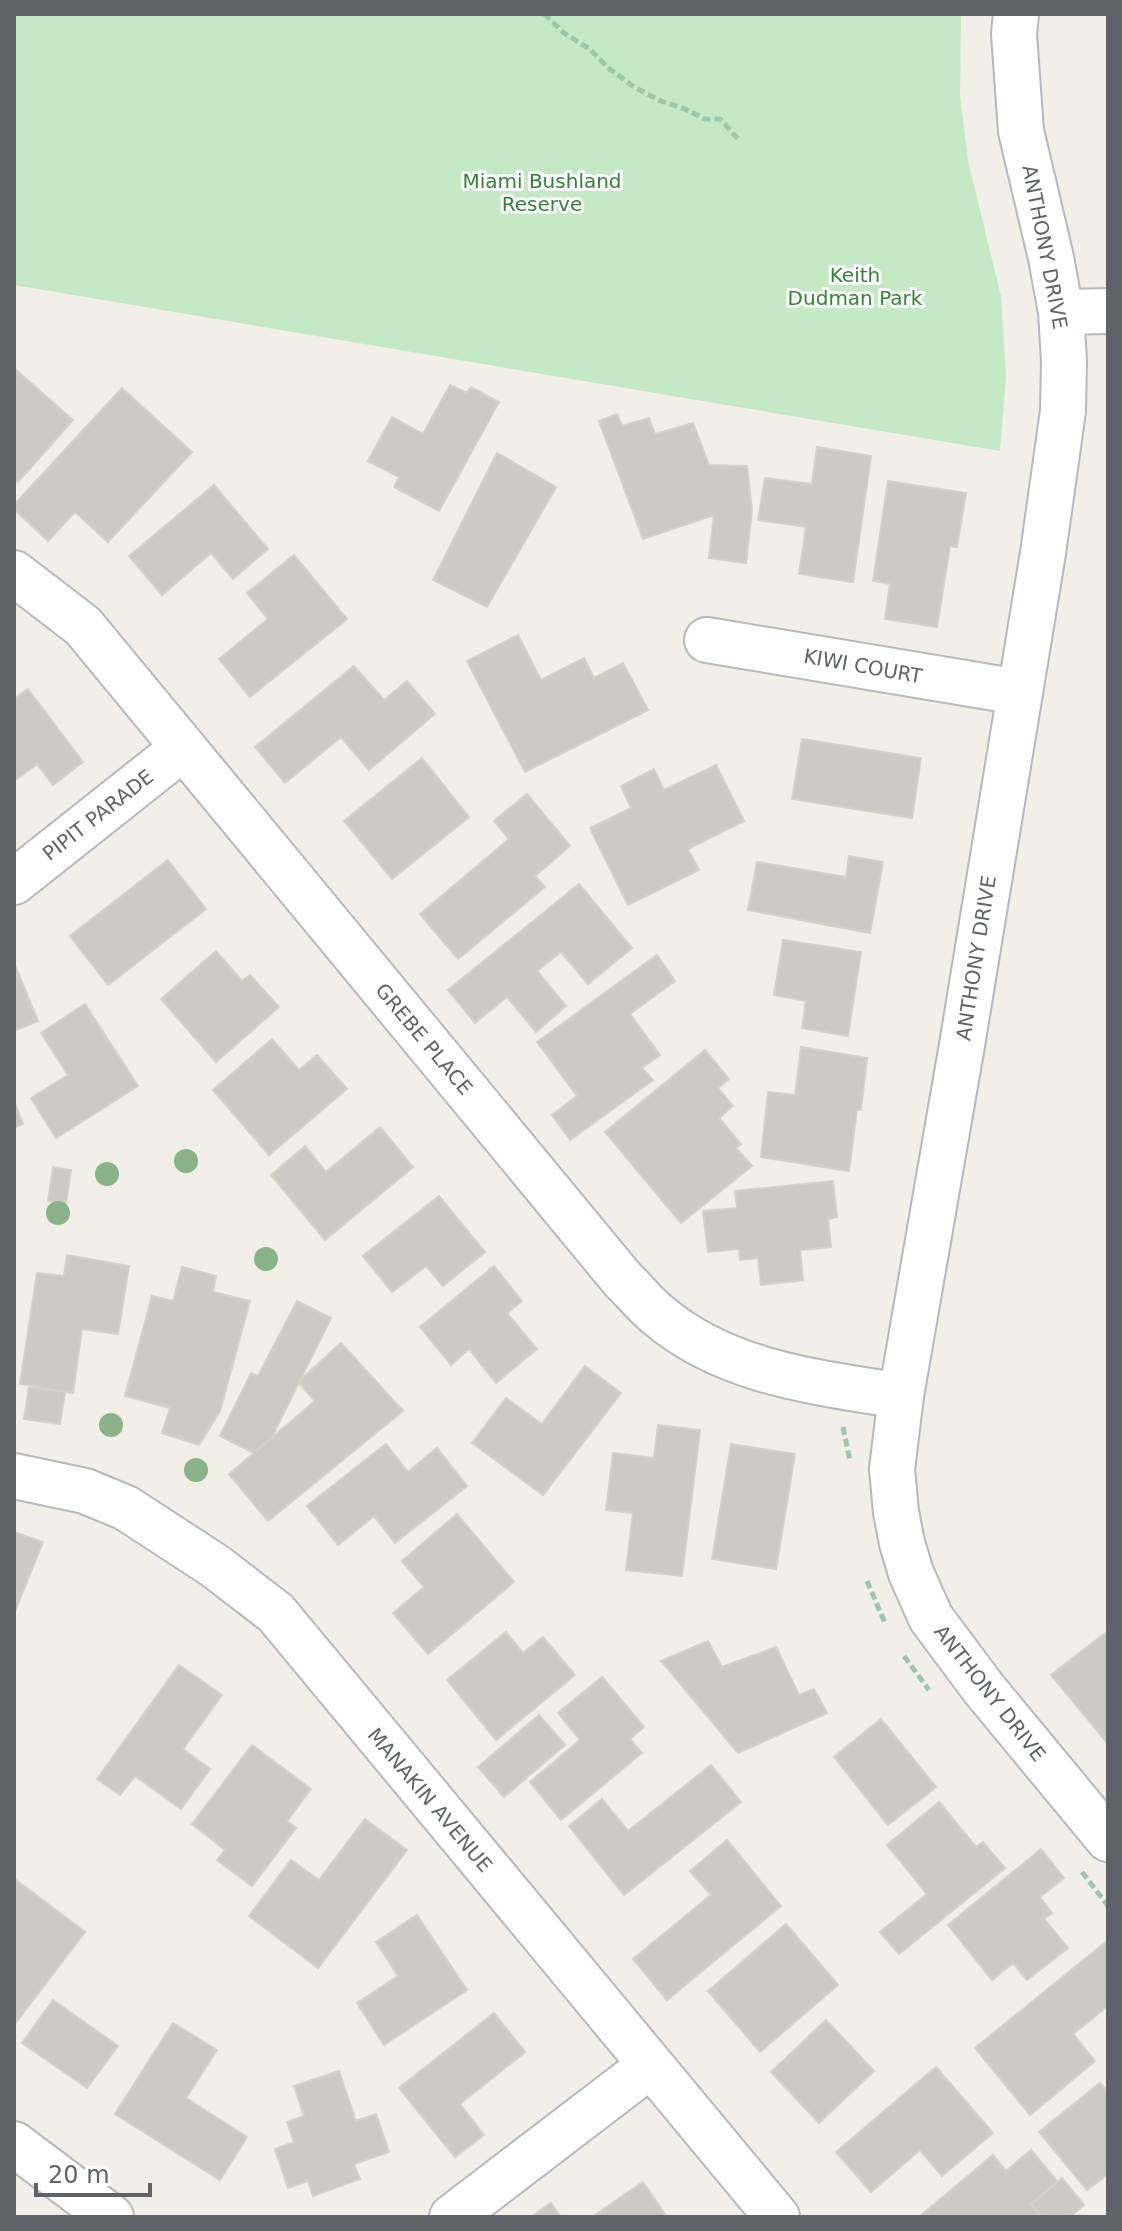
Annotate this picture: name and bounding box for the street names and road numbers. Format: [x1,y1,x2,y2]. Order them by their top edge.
street label: ANTHONY DRIVE [1017,163,1073,331]
street label: KIWI COURT [802,644,925,688]
street label: PIPIT PARADE [38,764,158,866]
street label: ANTHONY DRIVE [951,874,1001,1042]
street label: GREBE PLACE [370,978,478,1100]
street label: ANTHONY DRIVE [929,1620,1051,1766]
street label: MANAKIN AVENUE [363,1723,497,1877]

